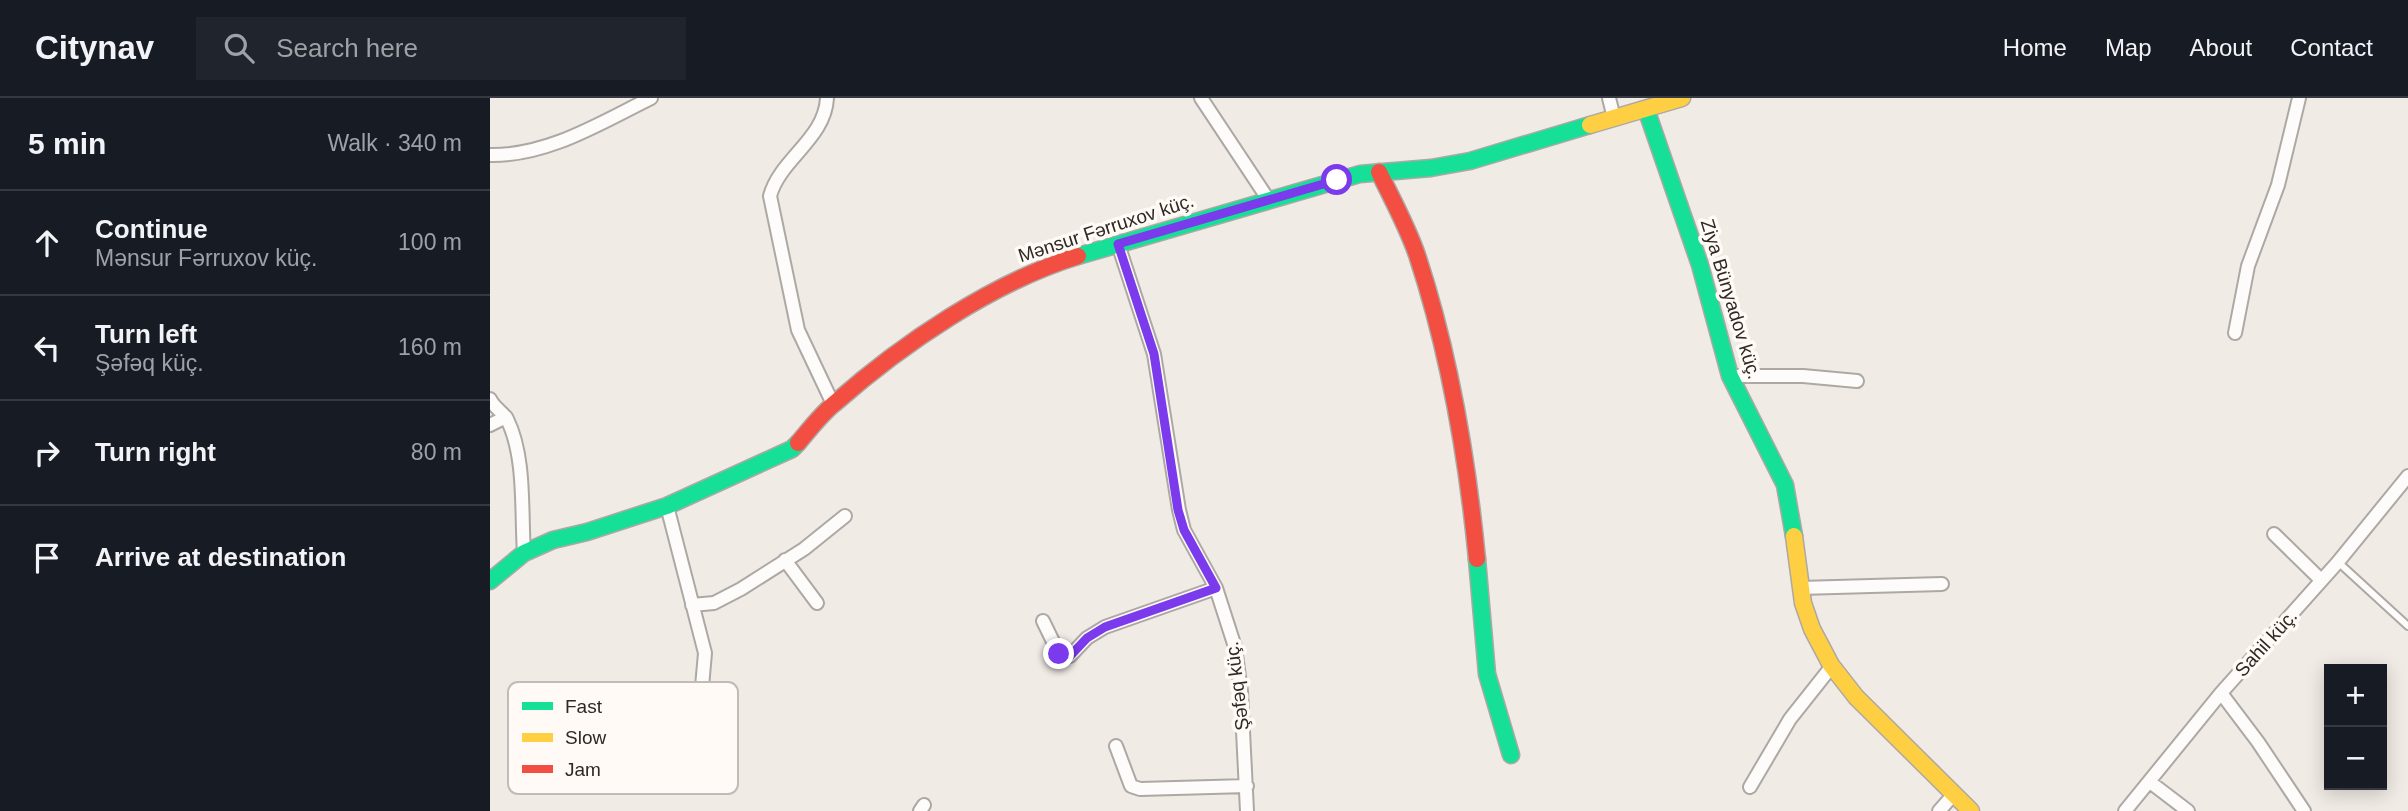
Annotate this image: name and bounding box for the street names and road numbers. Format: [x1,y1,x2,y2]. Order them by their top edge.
street label: Mənsur Fərruxov küç. [1015,190,1197,266]
street label: Ziya Bünyadov küç. [1697,217,1765,381]
street label: Sahil küç. [2231,605,2301,681]
street label: Şəfəq küç. [1221,640,1253,732]

